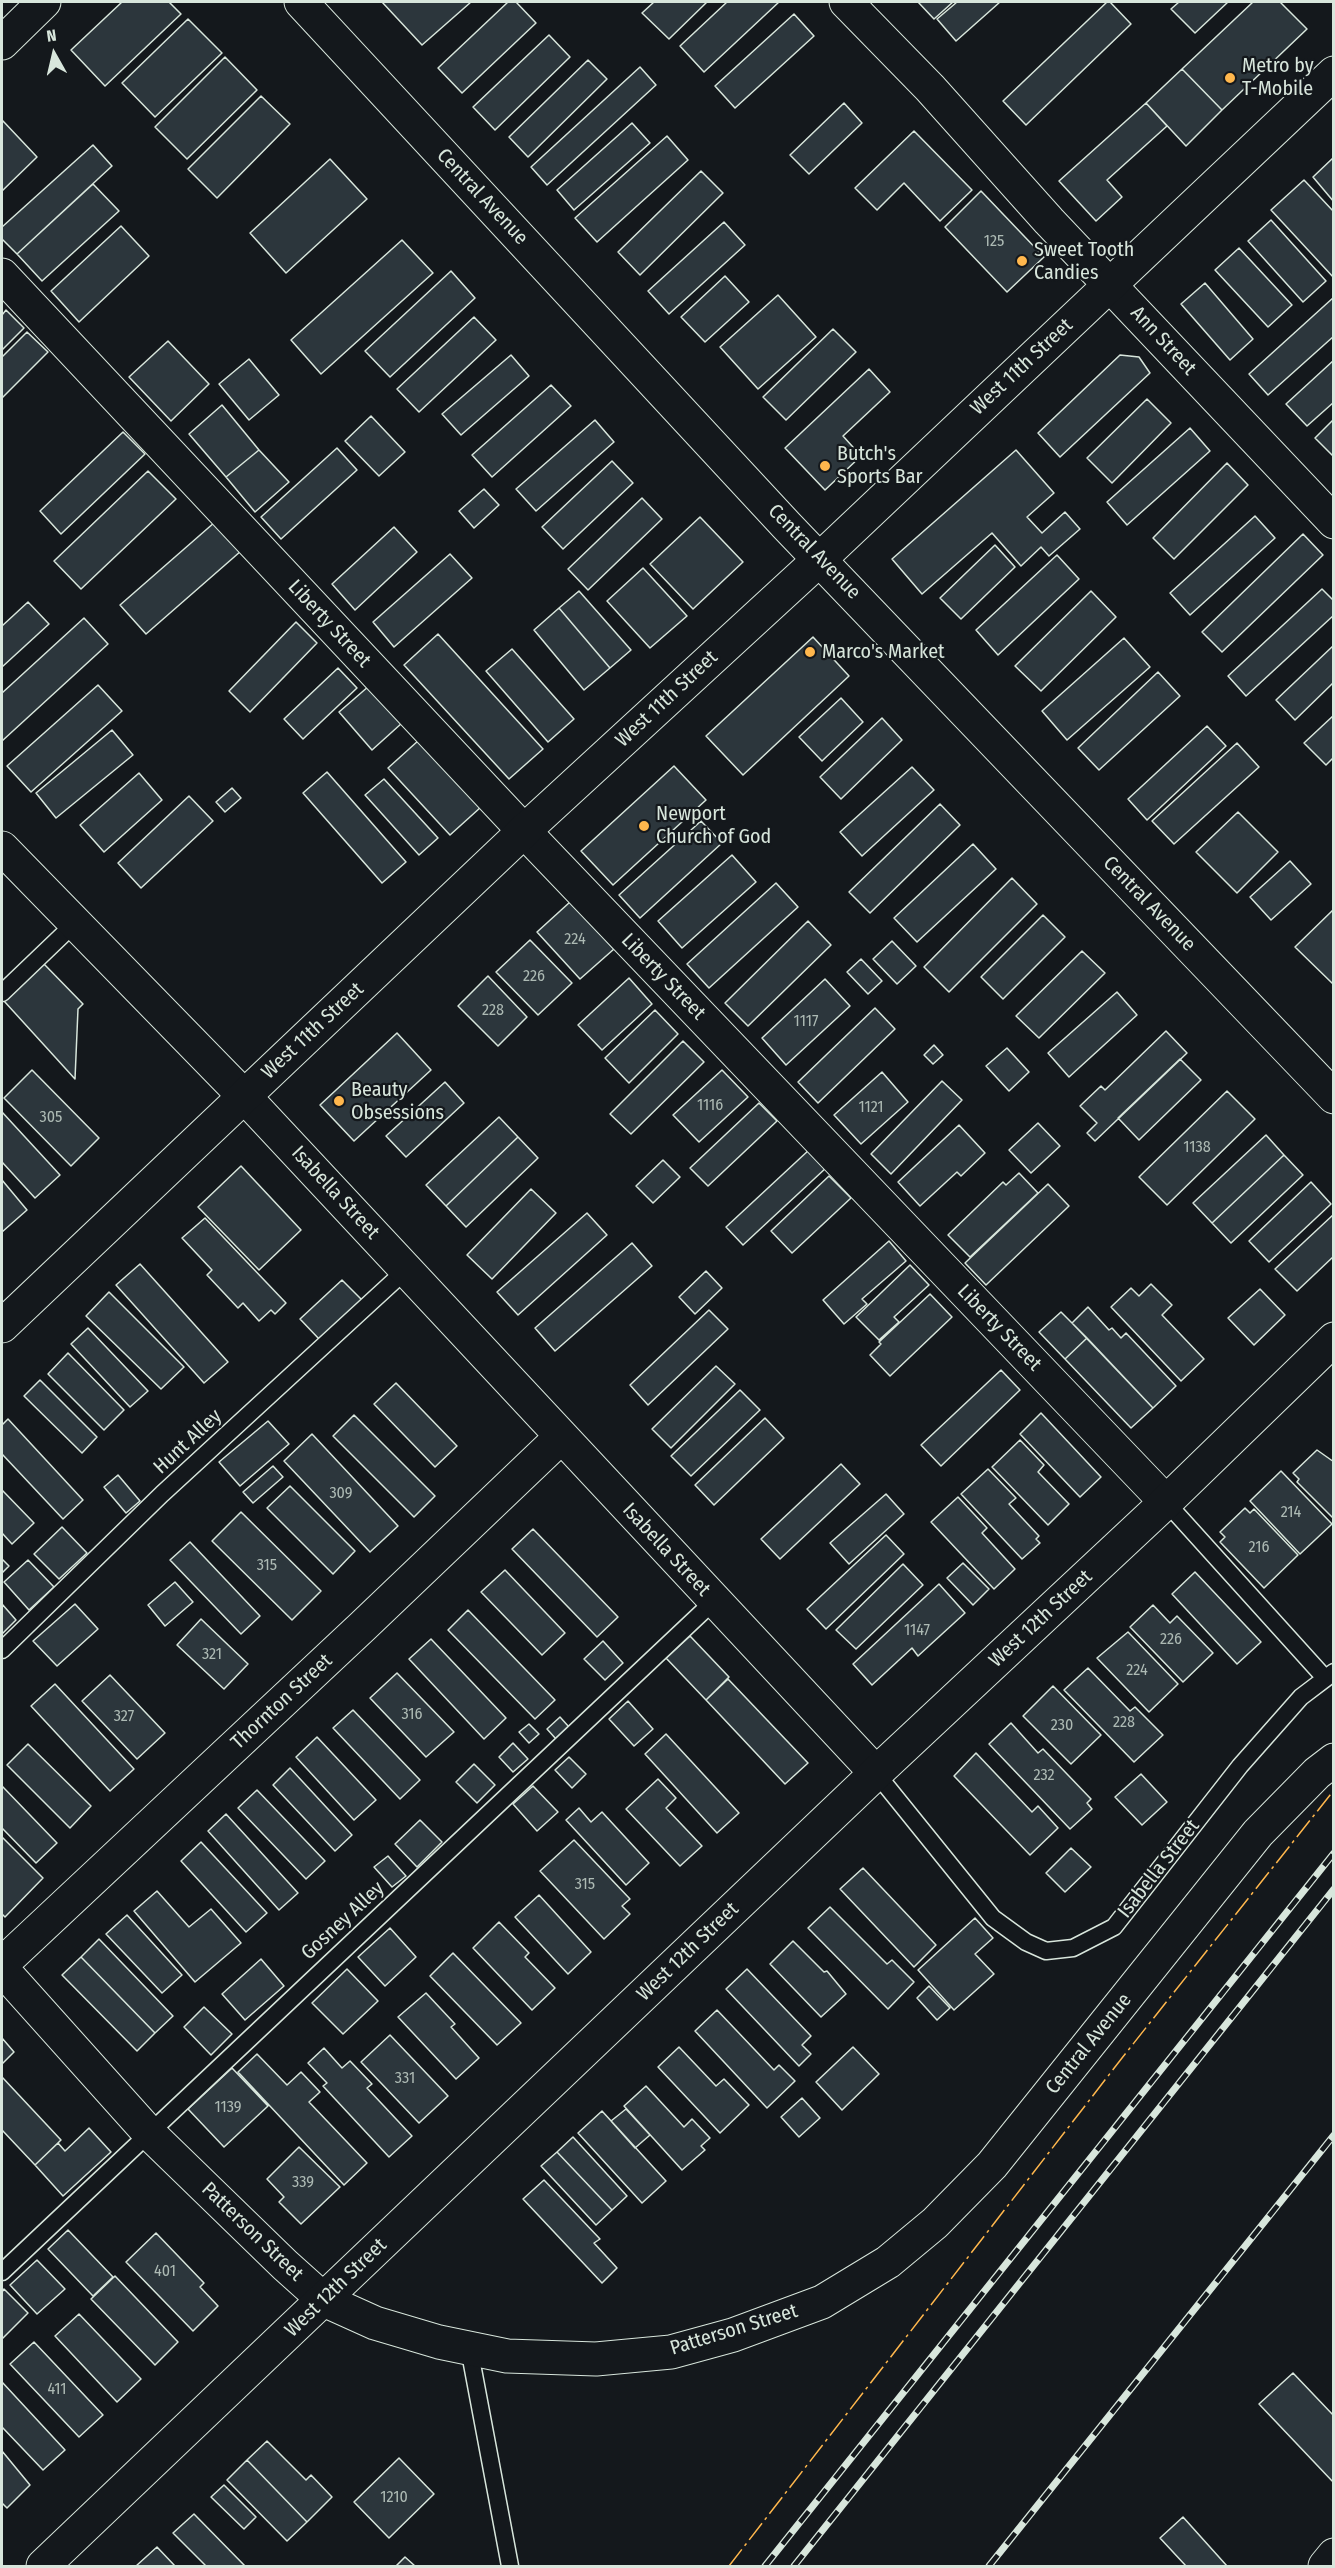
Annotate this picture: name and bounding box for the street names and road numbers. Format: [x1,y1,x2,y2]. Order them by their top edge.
street label: Central Avenue [431,144,533,250]
street label: Ann Street [1125,302,1201,380]
street label: West 11th Street [966,314,1078,420]
street label: Central Avenue [763,500,865,604]
street label: Liberty Street [282,575,376,673]
street label: West 11th Street [611,646,723,752]
street label: Central Avenue [1098,852,1200,956]
street label: Liberty Street [616,929,710,1025]
street label: West 11th Street [257,978,369,1084]
street label: Isabella Street [286,1142,384,1244]
street label: Liberty Street [952,1280,1046,1376]
street label: Hunt Alley [149,1405,227,1479]
street label: Isabella Street [617,1499,715,1601]
street label: West 12th Street [985,1565,1097,1673]
street label: Thornton Street [227,1649,337,1755]
street label: Isabella Street [1113,1815,1205,1923]
street label: Gosney Alley [297,1877,389,1965]
street label: West 12th Street [632,1898,744,2006]
street label: Central Avenue [1041,1989,1137,2099]
street label: Patterson Street [196,2177,308,2287]
street label: West 12th Street [280,2234,392,2342]
street label: Patterson Street [667,2299,801,2361]

